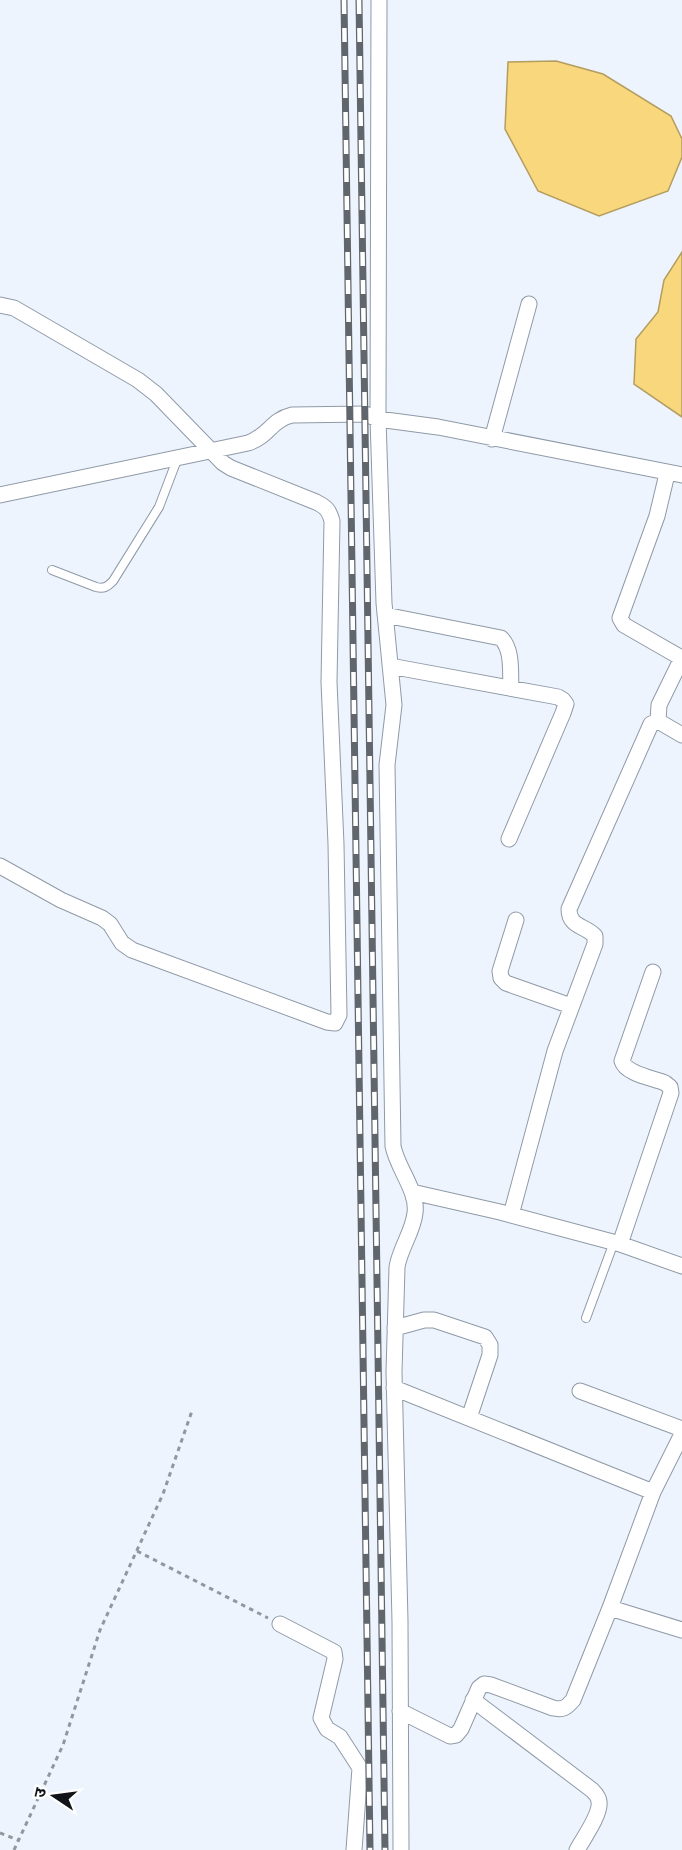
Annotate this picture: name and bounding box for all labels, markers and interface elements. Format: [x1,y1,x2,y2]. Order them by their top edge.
north arrow [24,1766,84,1826]
text: उ [28,1785,51,1800]

